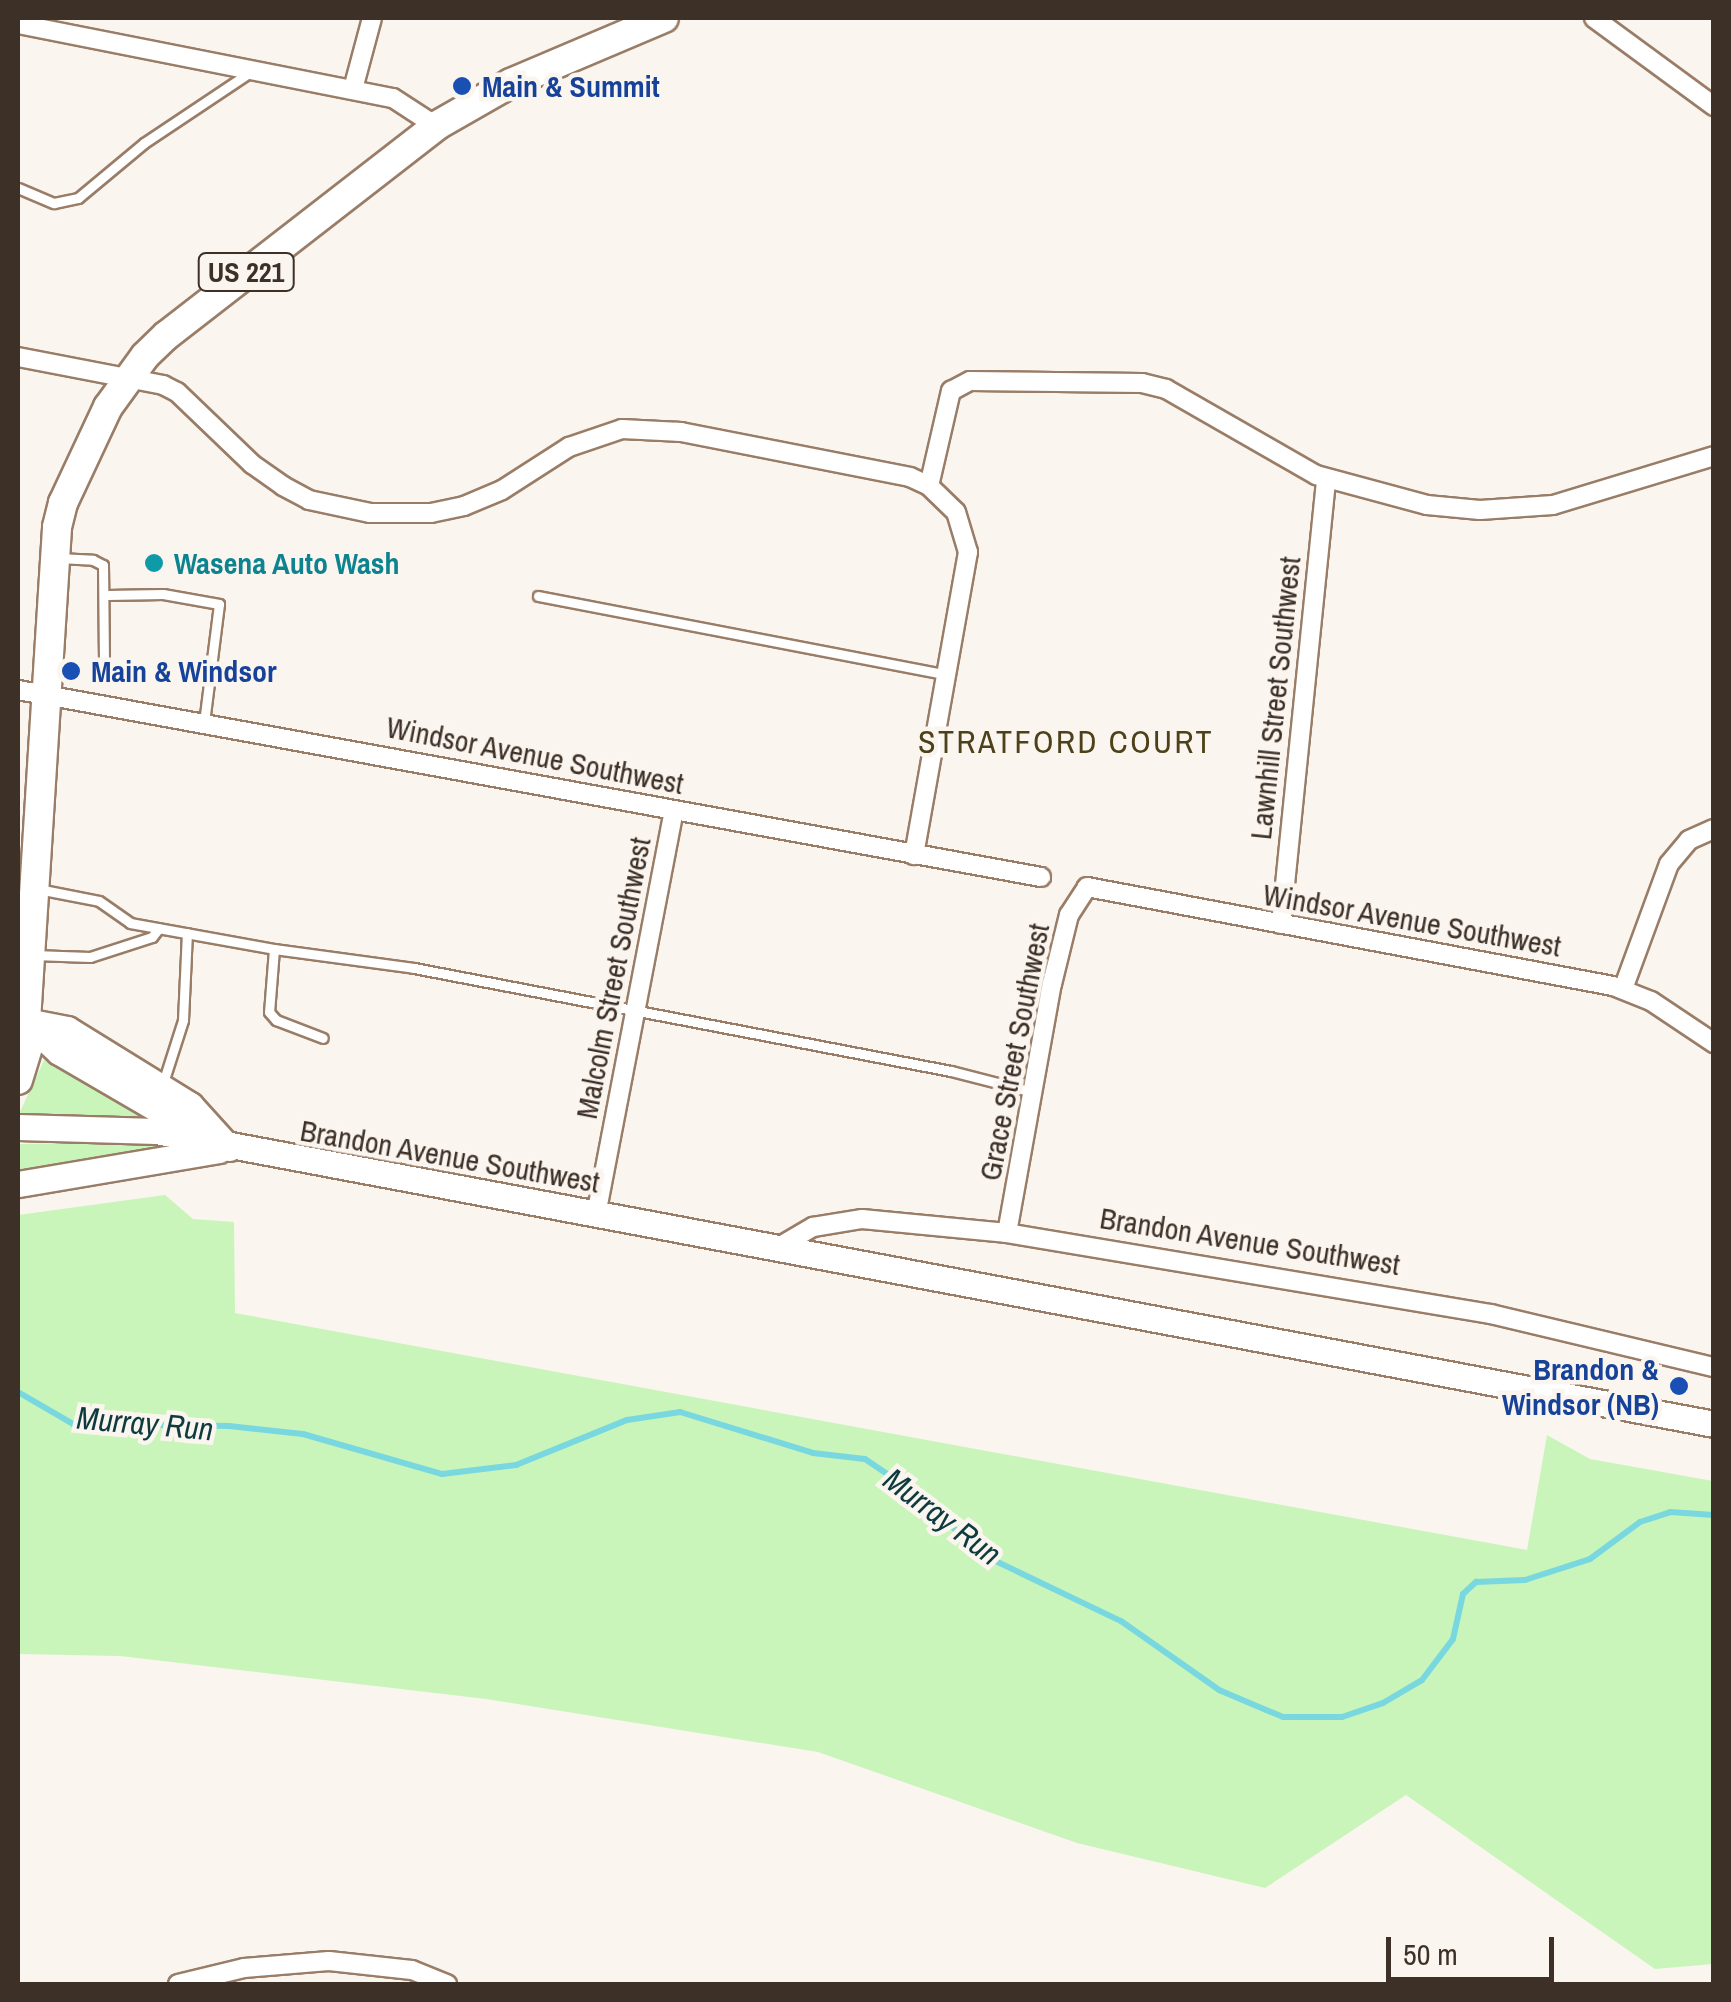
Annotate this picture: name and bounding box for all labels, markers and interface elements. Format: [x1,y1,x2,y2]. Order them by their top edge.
place label: Main & Summit [482,68,660,104]
marker: Main & Summit [451,75,473,97]
road number: US 221 [196,249,296,295]
place label: Wasena Auto Wash [174,545,400,581]
marker: Wasena Auto Wash [143,552,165,574]
street label: Lawnhill Street Southwest [1242,555,1308,841]
place label: Main & Windsor [91,653,277,689]
marker: Main & Windsor [60,660,82,682]
street label: Windsor Avenue Southwest [383,708,687,802]
district label: STRATFORD COURT [918,723,1214,761]
street label: Malcolm Street Southwest [568,834,658,1122]
street label: Windsor Avenue Southwest [1260,876,1564,964]
street label: Grace Street Southwest [971,920,1057,1184]
street label: Brandon Avenue Southwest [297,1112,603,1200]
street label: Brandon Avenue Southwest [1097,1199,1403,1283]
place label: Brandon & Windsor (NB) [1502,1351,1659,1422]
marker: Brandon & Windsor (NB) [1668,1375,1690,1397]
water label: Murray Run [75,1399,215,1449]
water label: Murray Run [876,1460,1008,1574]
scale bar [1391,1917,1558,1979]
text: 50 m [1403,1934,1458,1974]

